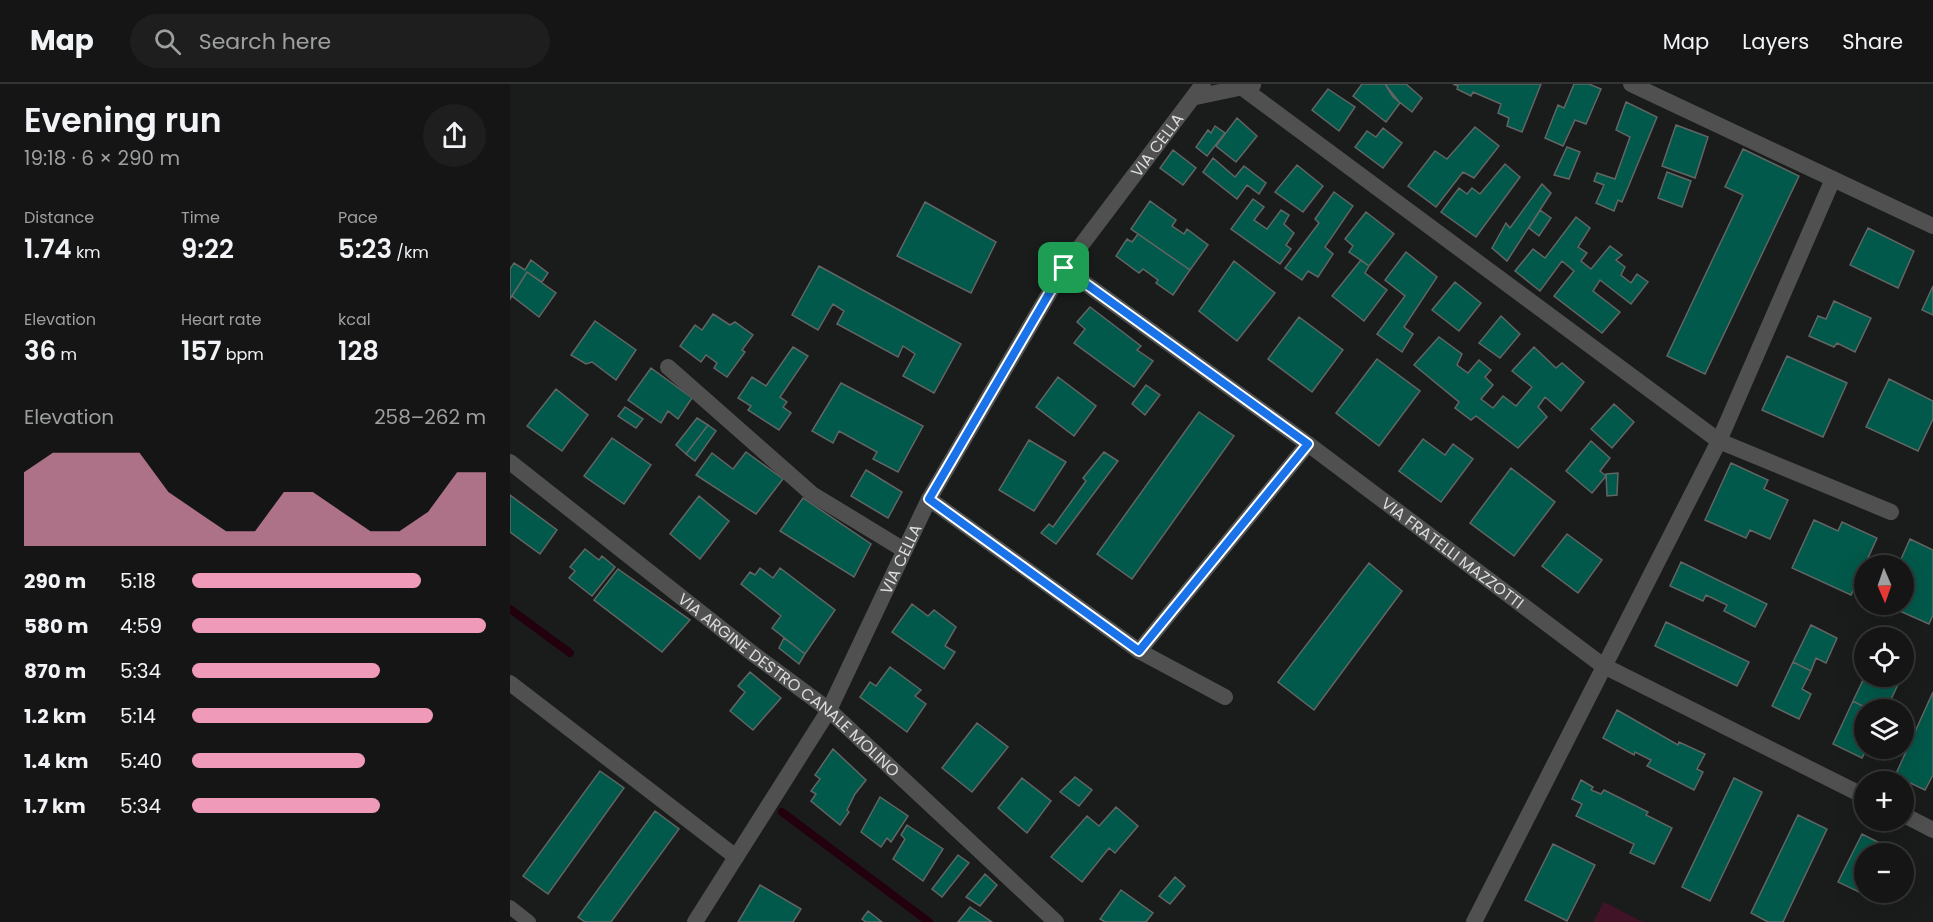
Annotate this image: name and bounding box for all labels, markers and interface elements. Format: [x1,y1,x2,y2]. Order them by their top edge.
search box [130,14,550,68]
text: Map [30,21,94,60]
icon: search [151,25,184,58]
text: Search here [199,26,331,57]
text: Map [1663,27,1709,56]
text: Layers [1742,27,1809,56]
text: Share [1842,27,1903,56]
text: Evening run [24,97,222,144]
button: share [423,104,486,167]
street label: VIA CELLA [1125,108,1189,182]
text: 19:18 · 6 × 290 m [24,144,180,172]
text: Distance [24,206,94,229]
text: Time [181,206,220,229]
text: Pace [338,206,378,229]
text: 1.74 [24,231,72,267]
text: 9:22 [181,231,234,267]
text: 5:23 [338,231,392,267]
text: km [72,241,101,264]
text: /km [392,241,429,264]
pin [1038,242,1089,293]
icon: arrive [1047,251,1080,284]
text: Elevation [24,308,96,331]
text: Heart rate [181,308,261,331]
text: kcal [338,308,371,331]
text: 36 [24,333,56,369]
text: 157 [181,333,221,369]
text: 128 [338,333,379,369]
text: m [56,343,77,366]
text: bpm [221,343,264,366]
text: Elevation [24,403,114,431]
text: 258–262 m [374,403,486,431]
street label: VIA FRATELLI MAZZOTTI [1377,492,1529,614]
street label: VIA CELLA [874,520,927,598]
north arrow [1854,555,1914,615]
map controls [1854,555,1914,903]
text: 290 m [24,567,86,595]
text: 5:18 [120,567,156,595]
street label: VIA ARGINE DESTRO CANALE MOLINO [673,587,905,782]
text: 580 m [24,612,88,640]
text: 4:59 [120,612,162,640]
button: locate [1854,627,1914,687]
text: 870 m [24,657,86,685]
text: 5:34 [120,657,161,685]
button: layers [1854,699,1914,759]
text: 1.2 km [24,702,86,730]
text: 5:14 [120,702,156,730]
text: 1.4 km [24,747,88,775]
text: 5:40 [120,747,162,775]
button: + [1854,771,1914,831]
text: 1.7 km [24,792,86,820]
text: 5:34 [120,792,161,820]
button: − [1854,843,1914,903]

